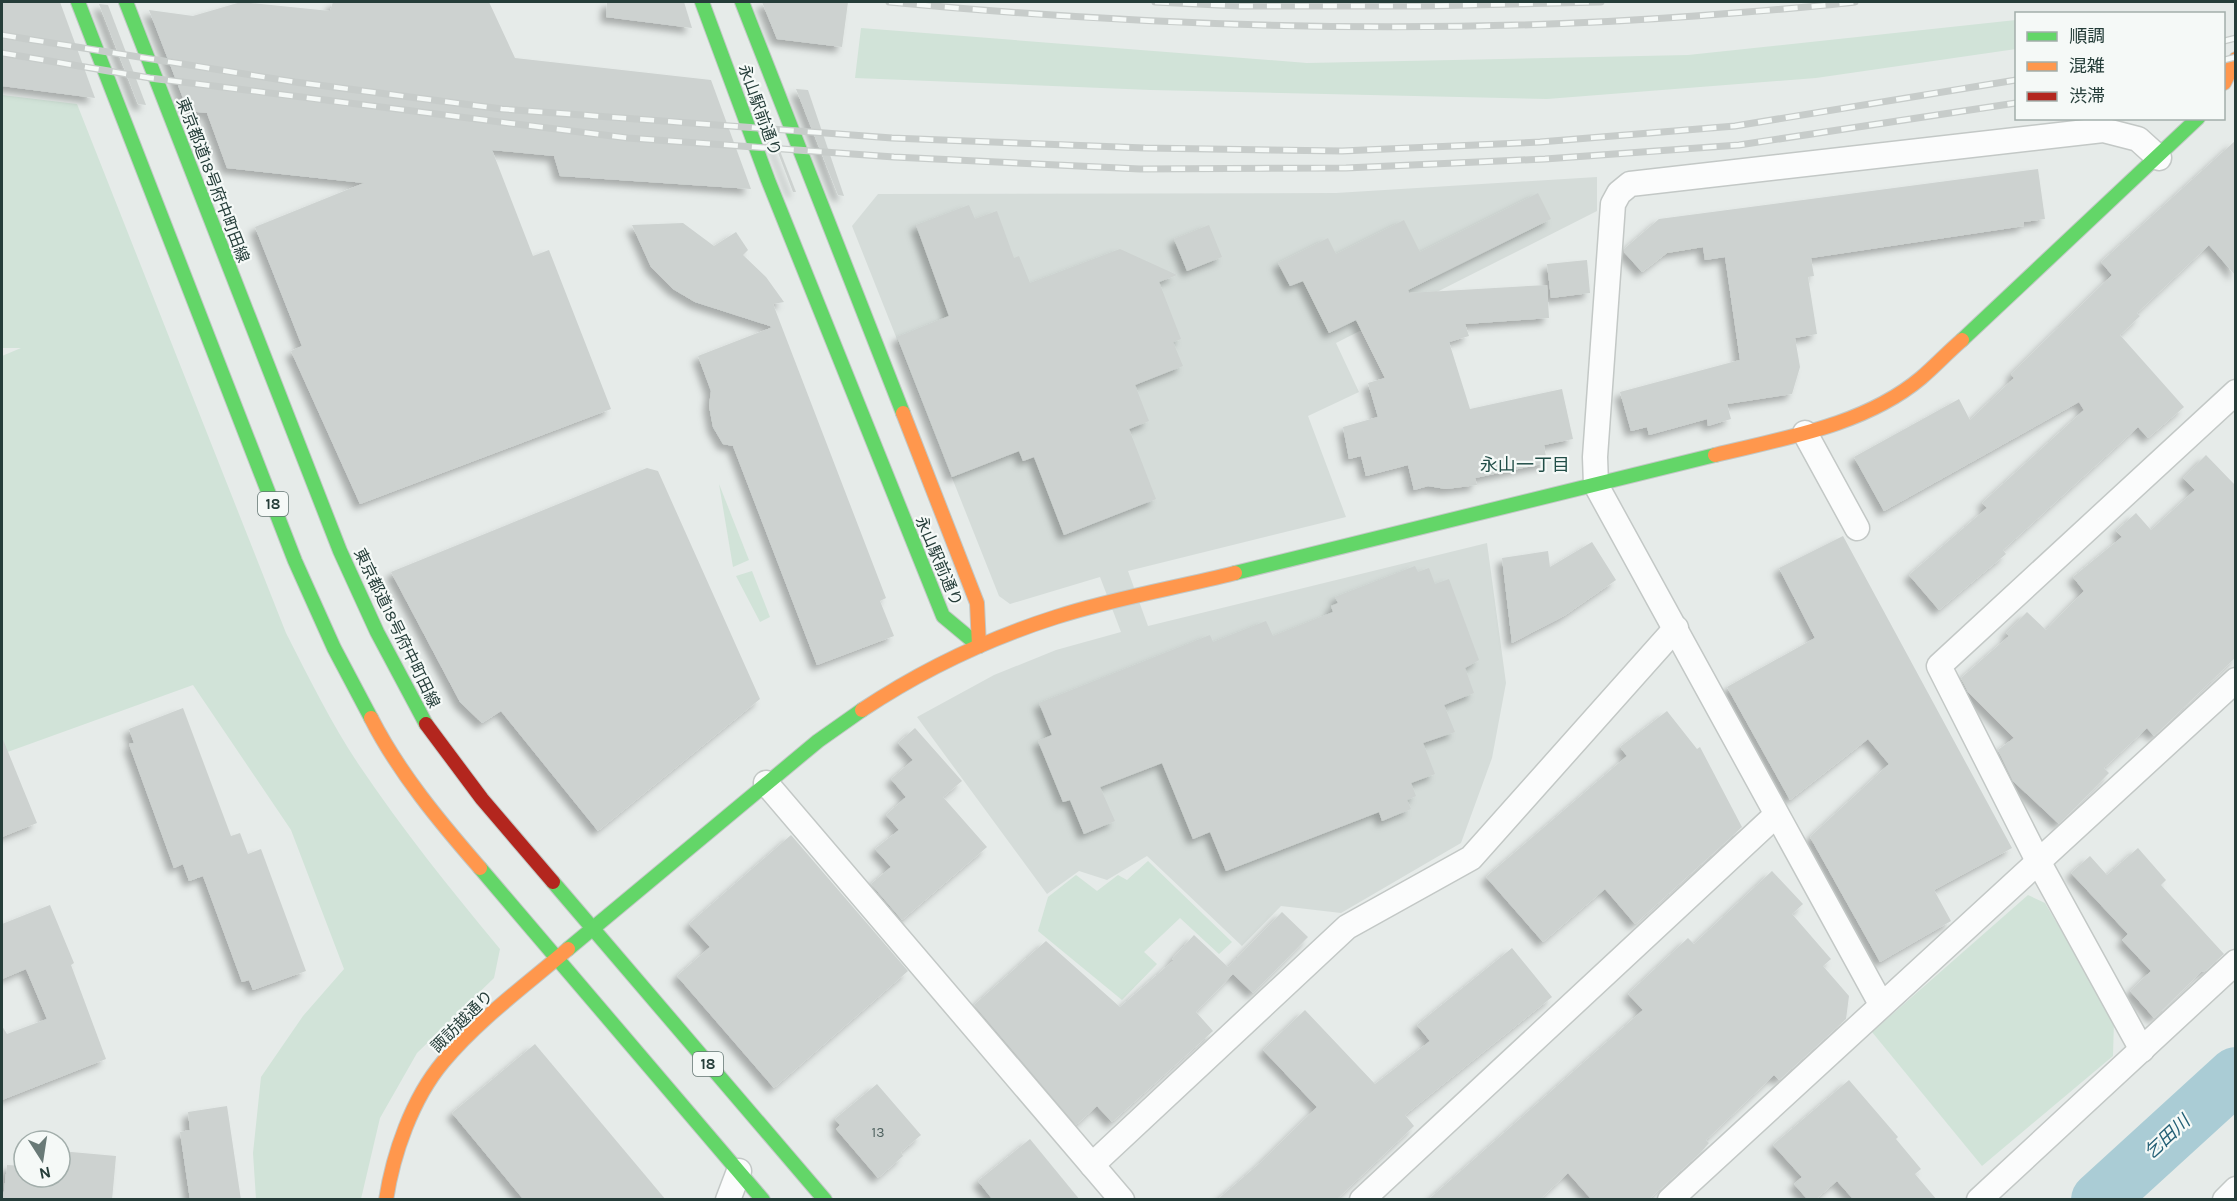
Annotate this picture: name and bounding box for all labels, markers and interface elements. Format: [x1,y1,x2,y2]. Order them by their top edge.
legend [2015,12,2225,120]
text: 順調 [2069,25,2105,47]
text: 混雑 [2069,55,2105,77]
street label: 永山駅前通り [735,62,785,158]
text: 渋滞 [2069,85,2105,107]
street label: 東京都道18号府中町田線 [173,95,253,265]
district label: 永山一丁目 [1480,454,1570,476]
road number: 18 [258,492,288,516]
street label: 永山駅前通り [911,513,967,609]
street label: 東京都道18号府中町田線 [350,545,444,711]
street label: 諏訪越通り [427,986,497,1056]
road number: 18 [693,1052,723,1076]
water label: 乞田川 [2140,1109,2196,1163]
house number: 13 [872,1124,884,1141]
north arrow [12,1129,72,1189]
text: N [37,1163,53,1184]

